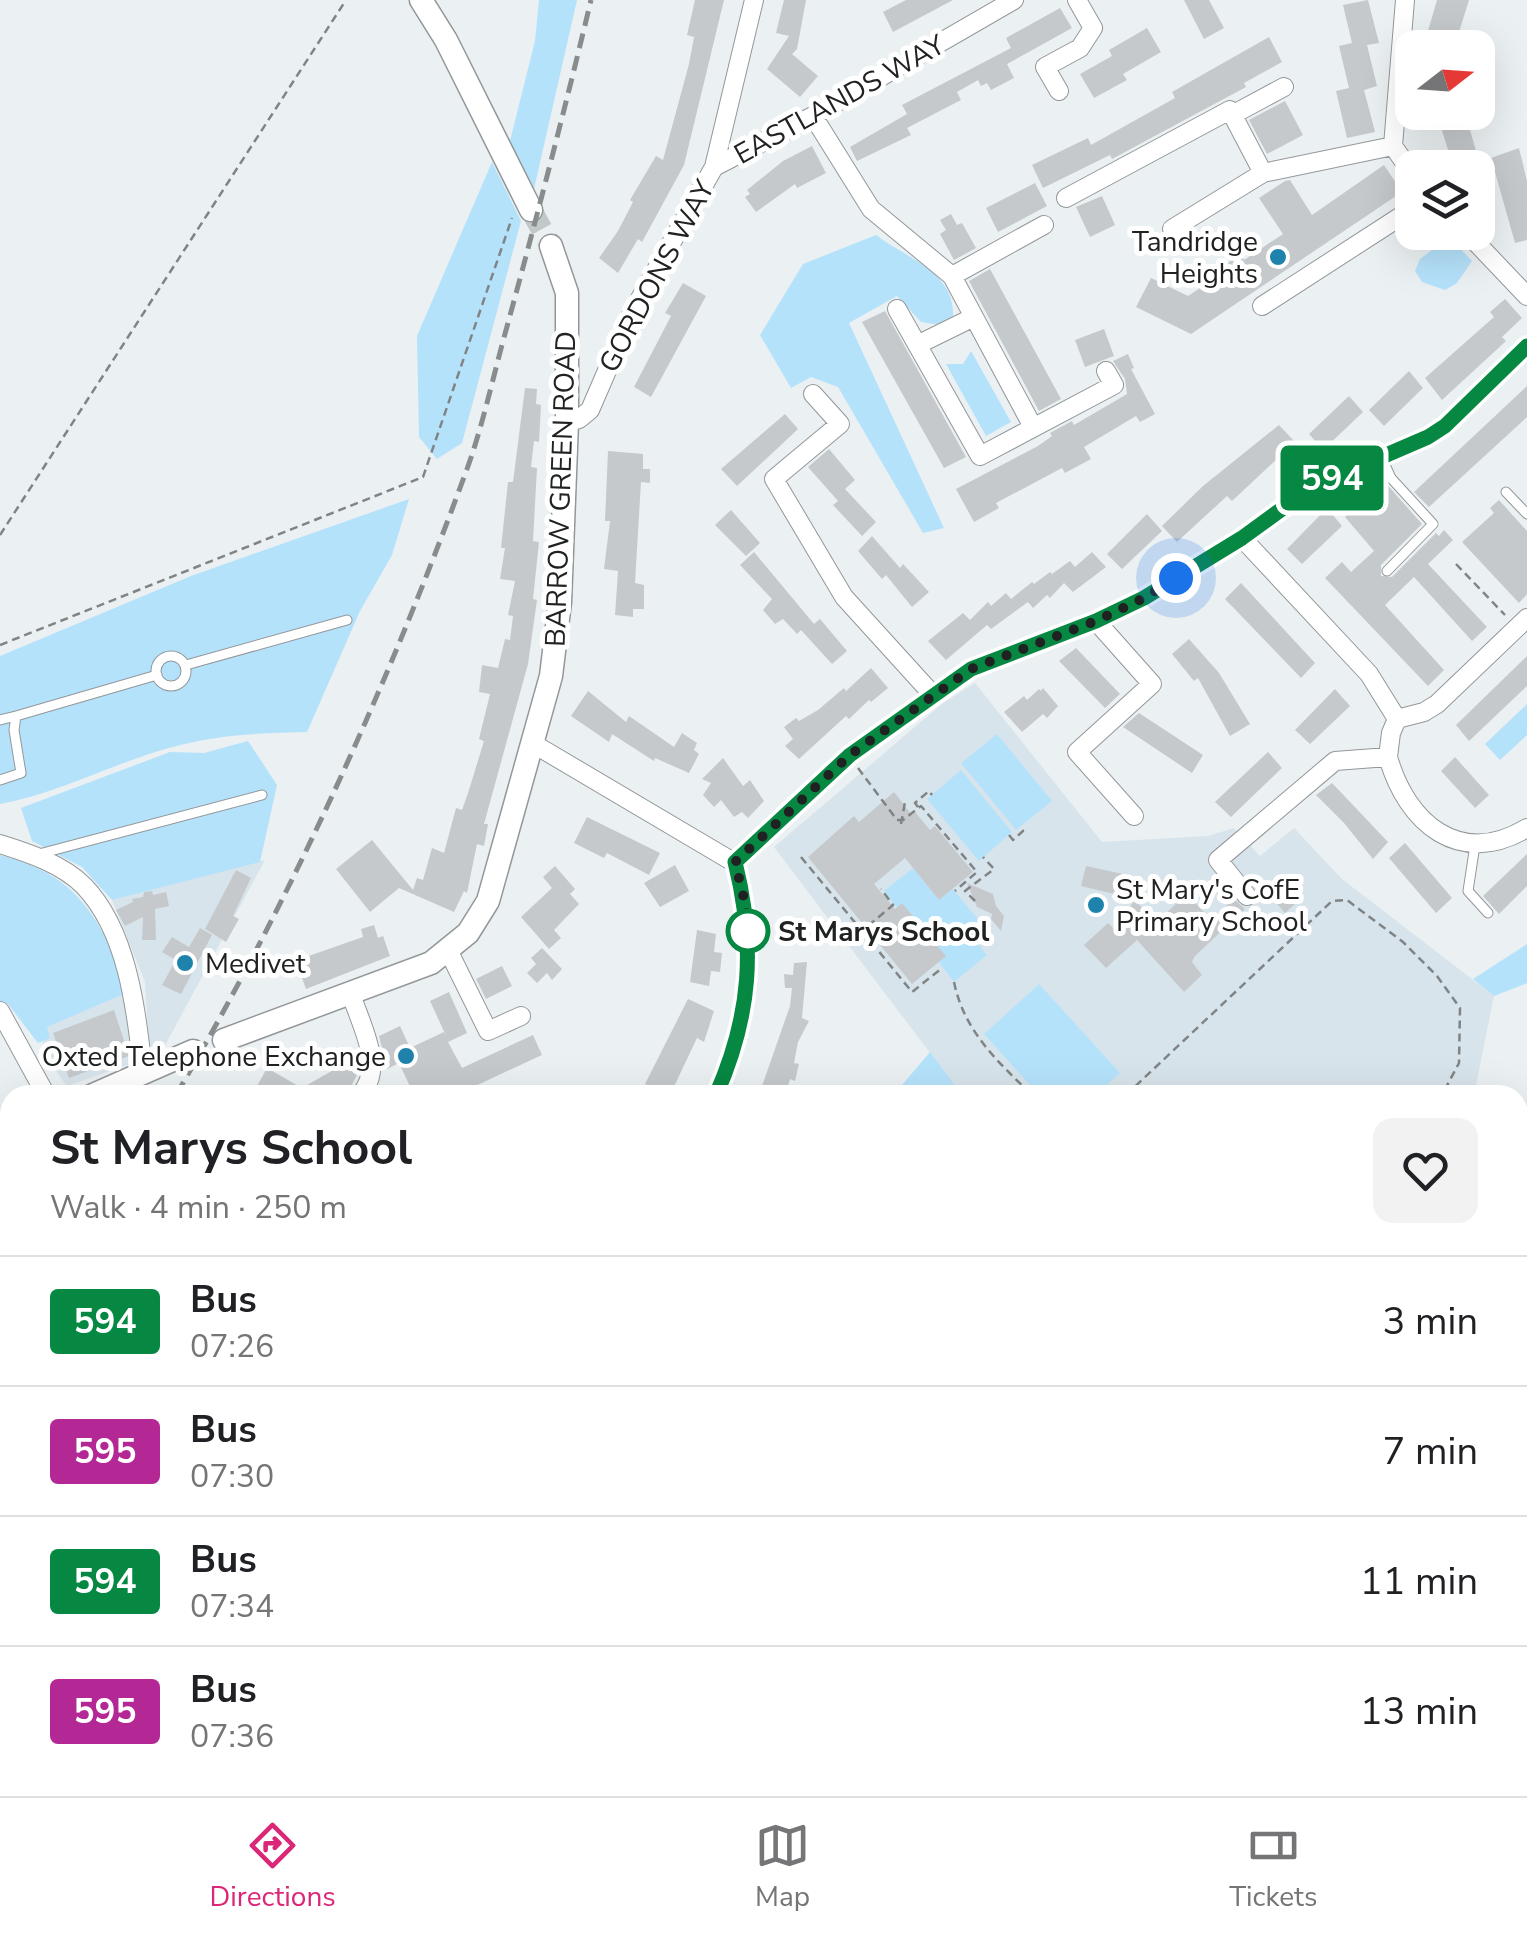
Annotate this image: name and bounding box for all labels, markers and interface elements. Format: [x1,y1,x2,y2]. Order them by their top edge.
street label: EASTLANDS WAY [727,26,953,174]
north arrow [1395,30,1495,130]
map controls [1395,30,1495,250]
button: layers [1395,150,1495,250]
street label: GORDONS WAY [590,173,724,379]
place label: Tandridge Heights [1132,223,1258,293]
marker: Tandridge Heights [1267,246,1289,268]
street label: BARROW GREEN ROAD [536,330,586,648]
line badge: 594 [1274,446,1390,510]
text: 594 [1300,455,1364,502]
your location [1151,553,1201,603]
place label: St Mary's CofE Primary School [1116,871,1307,941]
marker: St Mary's CofE Primary School [1085,894,1107,916]
marker: St Marys School [727,910,769,952]
place label: St Marys School [778,913,989,951]
place label: Medivet [205,945,306,983]
marker: Medivet [174,952,196,974]
place label: Oxted Telephone Exchange [42,1038,386,1076]
marker: Oxted Telephone Exchange [395,1045,417,1067]
text: St Marys School [50,1115,412,1181]
button: heart [1373,1118,1478,1223]
text: Walk · 4 min · 250 m [50,1186,347,1229]
text: Bus [190,1274,257,1325]
text: 3 min [1383,1296,1478,1347]
text: 594 [73,1298,137,1345]
text: 07:26 [190,1325,274,1368]
text: Bus [190,1404,257,1455]
text: 7 min [1383,1426,1478,1477]
text: 595 [73,1428,137,1475]
text: 07:30 [190,1455,274,1498]
text: Bus [190,1534,257,1585]
text: 11 min [1360,1556,1478,1607]
text: 594 [73,1558,137,1605]
text: 07:34 [190,1585,274,1628]
text: Bus [190,1664,257,1715]
text: 13 min [1360,1686,1478,1737]
text: 595 [73,1688,137,1735]
text: 07:36 [190,1715,274,1758]
tab: Directions [210,1818,336,1916]
tab: Map [755,1818,810,1916]
tab: Tickets [1229,1818,1317,1916]

